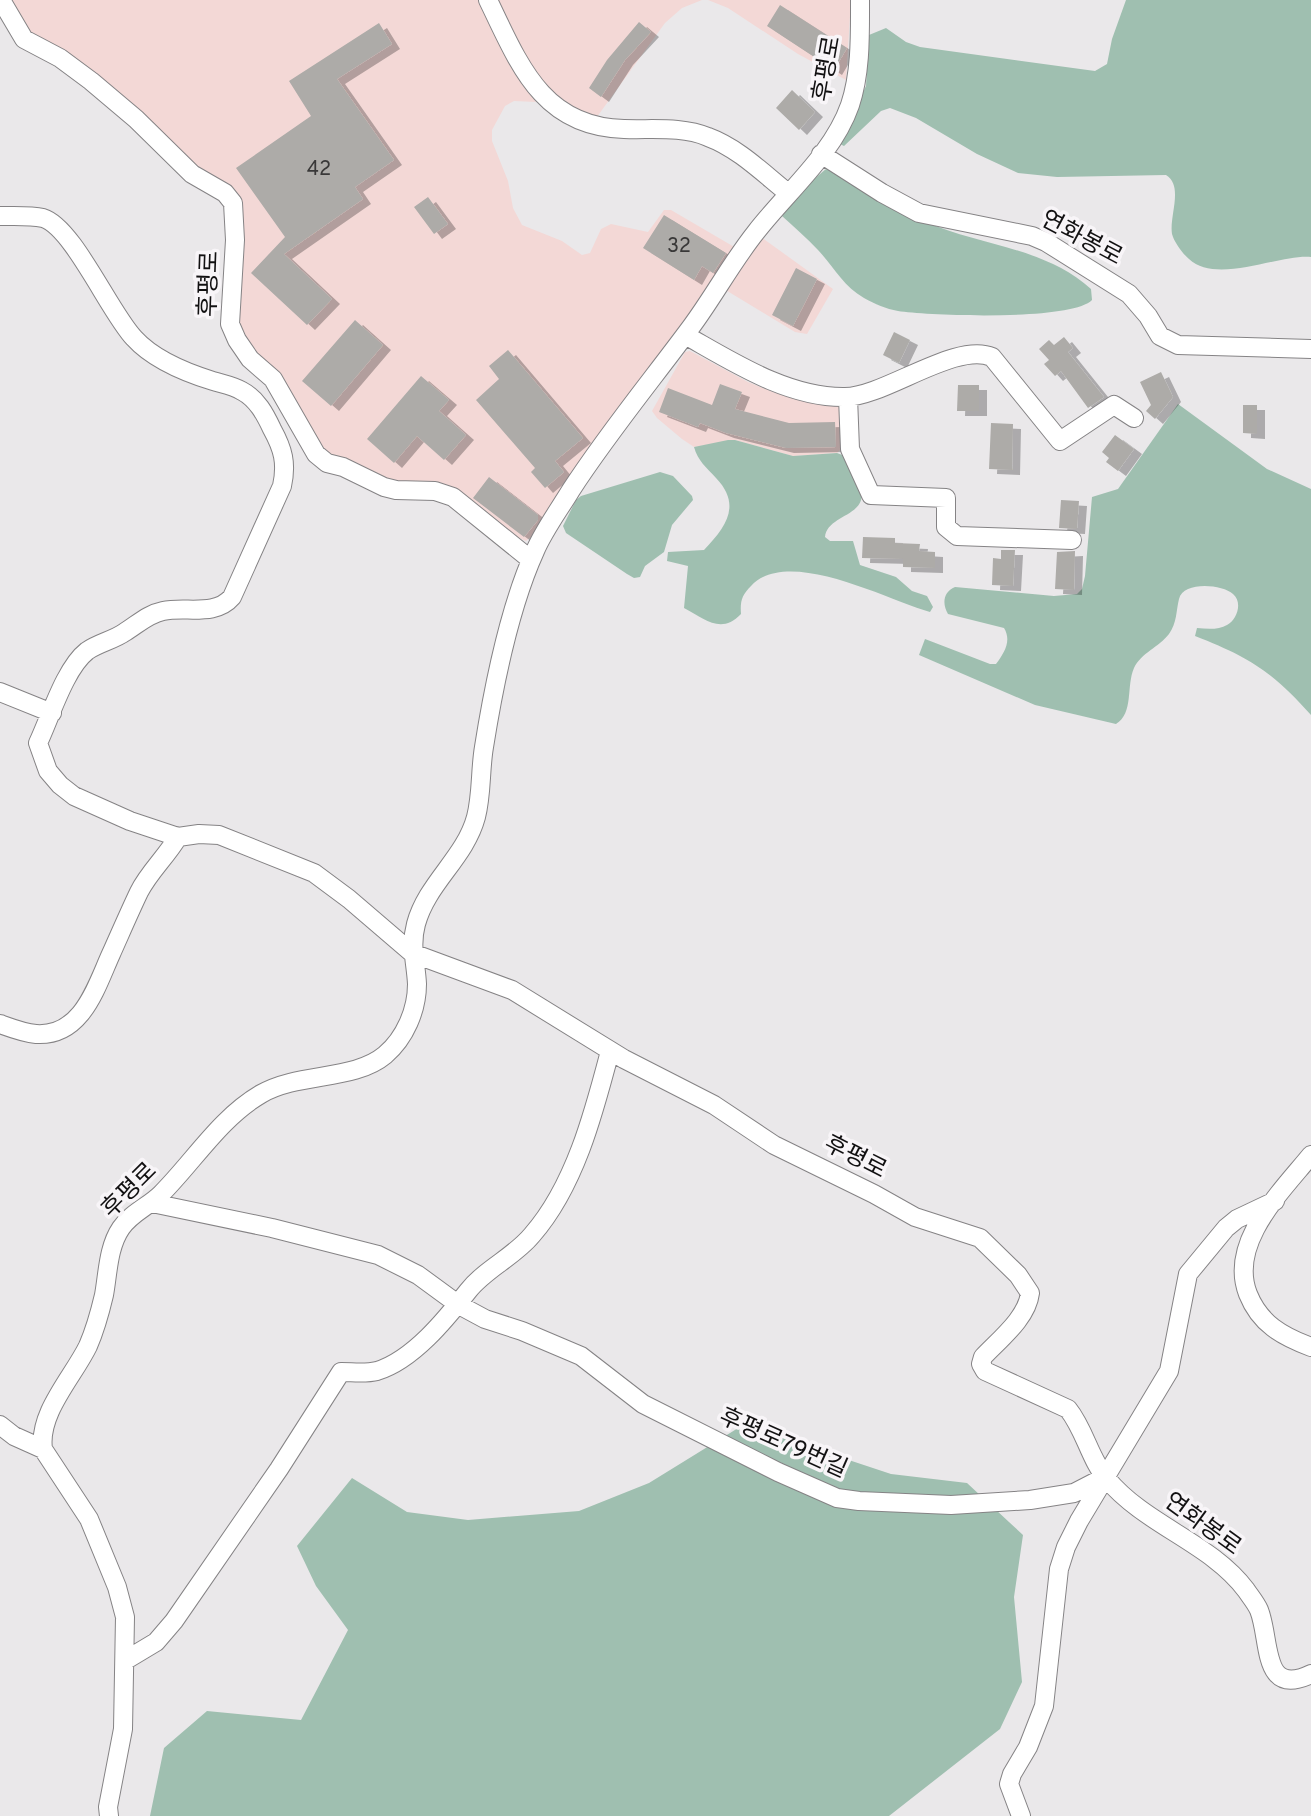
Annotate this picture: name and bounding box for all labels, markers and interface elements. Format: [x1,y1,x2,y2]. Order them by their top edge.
street label: 후평로 [807,34,849,104]
house number: 42 [307,157,331,183]
street label: 연화봉로 [1035,205,1127,273]
house number: 32 [667,234,691,260]
street label: 후평로 [194,250,226,318]
street label: 후평로 [819,1130,891,1186]
street label: 후평로 [96,1157,164,1225]
street label: 후평로79번길 [714,1402,852,1486]
street label: 연화봉로 [1157,1487,1247,1563]

